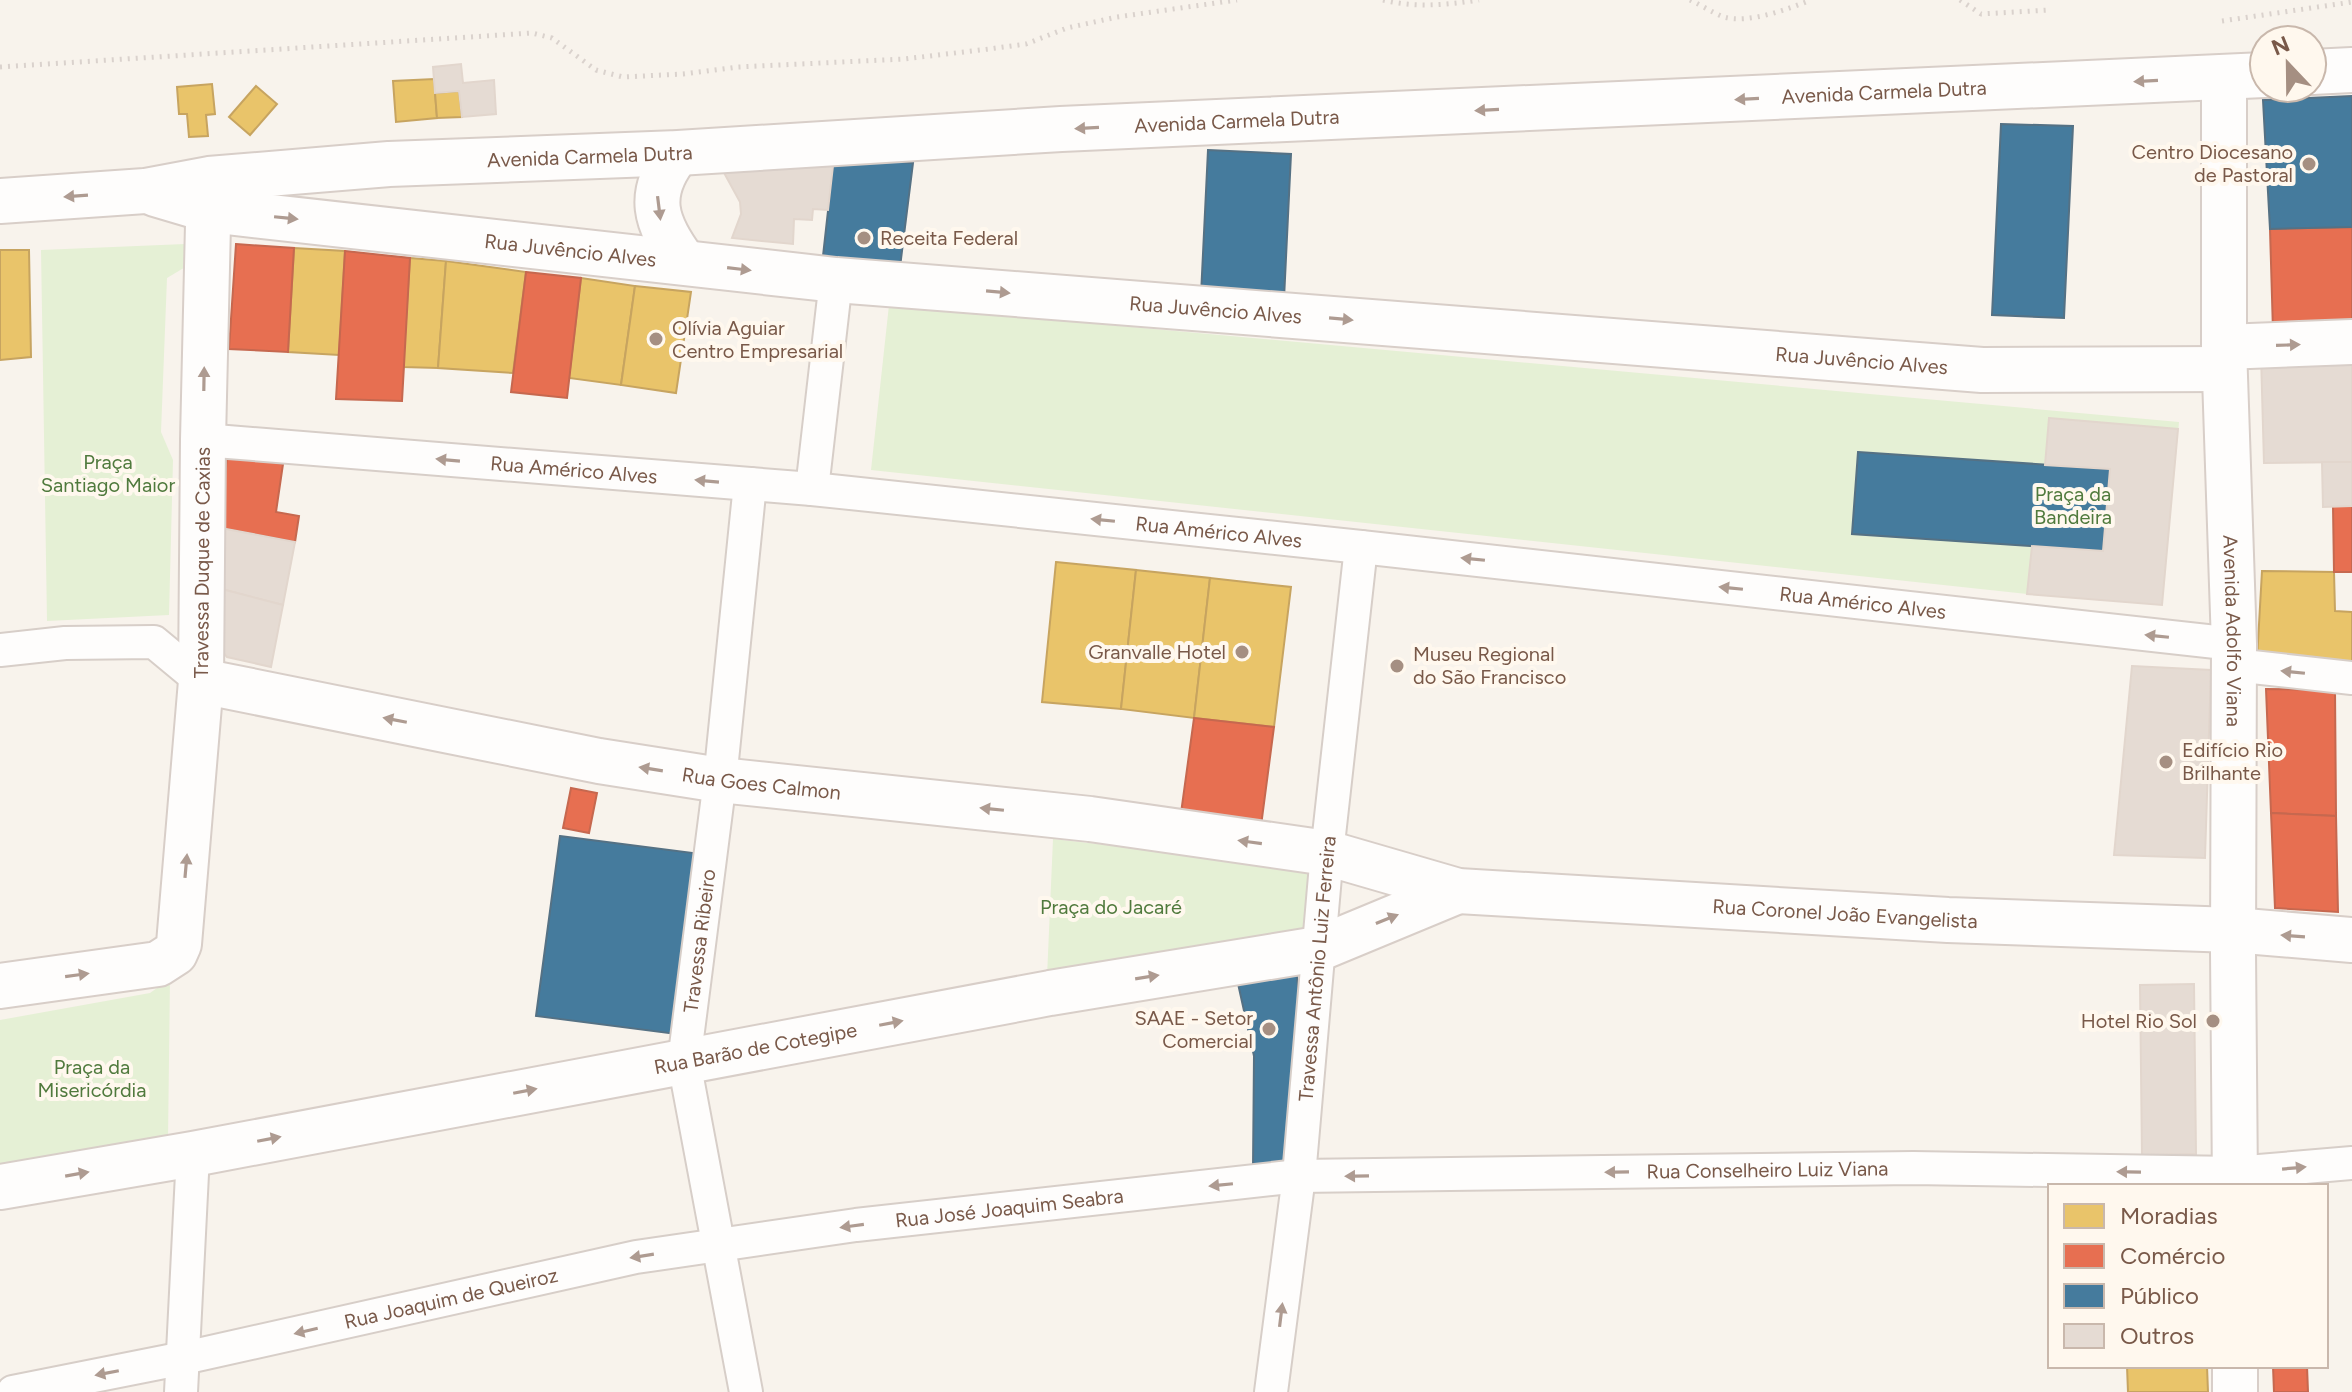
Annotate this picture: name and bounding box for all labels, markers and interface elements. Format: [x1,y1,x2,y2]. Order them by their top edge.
north arrow [2248,24,2328,104]
text: N [2268,30,2294,62]
one-way arrow [2133,74,2158,87]
street label: Avenida Carmela Dutra [1781,75,1987,109]
one-way arrow [1734,92,1759,105]
one-way arrow [1474,104,1499,117]
street label: Avenida Carmela Dutra [1134,105,1340,138]
one-way arrow [1074,121,1099,134]
street label: Avenida Carmela Dutra [487,140,693,172]
place label: Centro Diocesano de Pastoral [2132,140,2293,187]
marker: Centro Diocesano de Pastoral [2300,155,2318,173]
one-way arrow [63,190,88,203]
one-way arrow [653,196,666,221]
one-way arrow [274,212,299,225]
place label: Receita Federal [880,226,1018,250]
street label: Rua Juvêncio Alves [483,229,658,272]
marker: Receita Federal [855,229,873,247]
one-way arrow [727,263,752,276]
one-way arrow [986,286,1011,299]
street label: Rua Juvêncio Alves [1128,291,1303,329]
one-way arrow [1329,313,1354,326]
place label: Olívia Aguiar Centro Empresarial [672,316,843,363]
marker: Olívia Aguiar Centro Empresarial [647,330,665,348]
one-way arrow [2276,338,2301,351]
street label: Rua Juvêncio Alves [1774,342,1949,379]
one-way arrow [198,366,210,391]
street label: Travessa Duque de Caxias [189,447,215,678]
park label: Praça Santiago Maior [41,450,175,497]
street label: Rua Américo Alves [489,451,658,489]
one-way arrow [435,453,460,466]
one-way arrow [694,474,719,487]
park label: Praça da Bandeira [2034,482,2112,529]
street label: Rua Américo Alves [1134,511,1303,553]
one-way arrow [1090,513,1115,526]
street label: Avenida Adolfo Viana [2218,534,2246,727]
one-way arrow [1460,553,1485,566]
one-way arrow [1718,581,1743,594]
street label: Rua Américo Alves [1778,582,1947,624]
one-way arrow [2144,629,2169,642]
place label: Granvalle Hotel [1088,640,1226,664]
place label: Museu Regional do São Francisco [1413,642,1566,689]
marker: Granvalle Hotel [1233,643,1251,661]
marker: Museu Regional do São Francisco [1388,657,1406,675]
one-way arrow [2280,665,2305,678]
one-way arrow [383,714,408,726]
place label: Edifício Rio Brilhante [2182,738,2283,785]
marker: Edifício Rio Brilhante [2157,753,2175,771]
one-way arrow [638,762,663,775]
street label: Rua Goes Calmon [680,762,842,805]
one-way arrow [979,802,1004,815]
street label: Travessa Antônio Luiz Ferreira [1294,834,1341,1103]
one-way arrow [1237,835,1262,848]
one-way arrow [180,853,193,878]
street label: Travessa Ribeiro [678,867,721,1014]
street label: Rua Coronel João Evangelista [1712,894,1978,933]
park label: Praça do Jacaré [1040,895,1182,919]
one-way arrow [1376,913,1399,926]
one-way arrow [2280,929,2305,942]
one-way arrow [65,968,90,981]
one-way arrow [1134,971,1159,983]
place label: SAAE - Setor Comercial [1135,1006,1253,1053]
place label: Hotel Rio Sol [2081,1009,2197,1033]
marker: Hotel Rio Sol [2204,1012,2222,1030]
one-way arrow [878,1017,903,1029]
street label: Rua Barão de Cotegipe [652,1018,859,1079]
marker: SAAE - Setor Comercial [1260,1020,1278,1038]
park label: Praça da Misericórdia [38,1055,146,1102]
one-way arrow [513,1085,538,1097]
one-way arrow [257,1133,282,1145]
street label: Rua Conselheiro Luiz Viana [1646,1156,1889,1183]
one-way arrow [2282,1162,2307,1175]
one-way arrow [2116,1165,2141,1178]
one-way arrow [1604,1166,1629,1178]
one-way arrow [65,1167,90,1179]
one-way arrow [1344,1169,1369,1182]
one-way arrow [1208,1178,1233,1191]
street label: Rua José Joaquim Seabra [894,1183,1125,1233]
legend [2048,1184,2328,1368]
text: Moradias [2120,1201,2218,1230]
one-way arrow [839,1220,864,1233]
text: Comércio [2120,1241,2225,1270]
one-way arrow [629,1250,654,1263]
street label: Rua Joaquim de Queiroz [342,1263,560,1334]
text: Público [2120,1281,2199,1310]
one-way arrow [1275,1302,1288,1327]
text: Outros [2120,1321,2194,1350]
one-way arrow [294,1325,319,1338]
one-way arrow [94,1368,119,1380]

